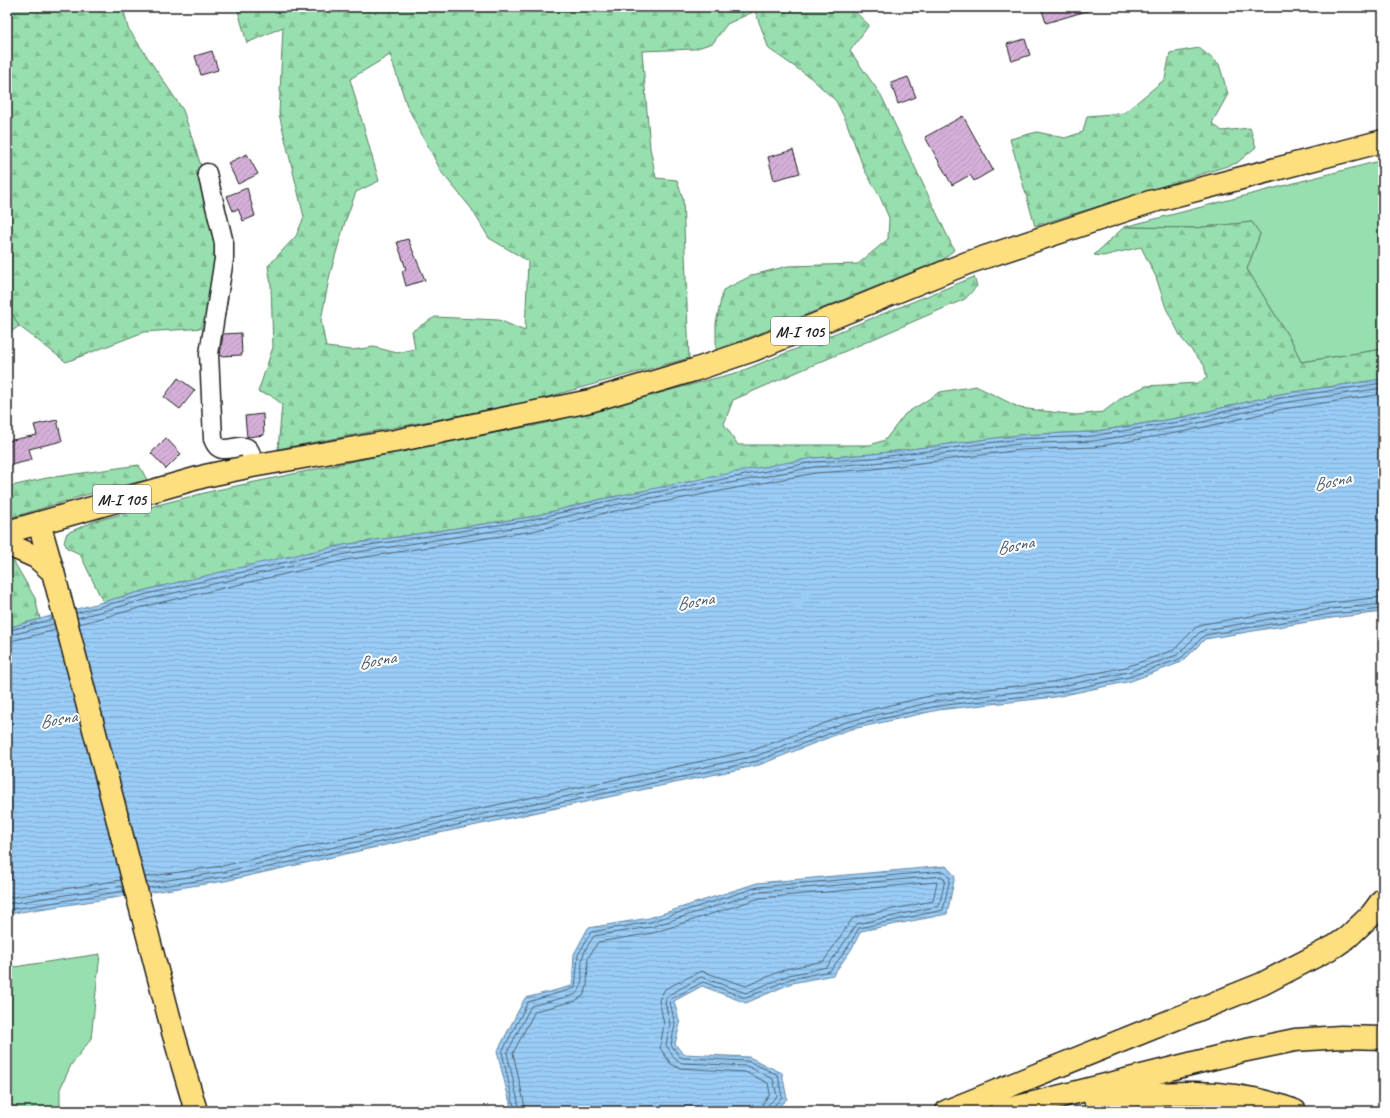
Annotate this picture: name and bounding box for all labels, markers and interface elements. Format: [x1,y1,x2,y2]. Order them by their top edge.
road number: M-I 105 [771,317,829,345]
water label: Bosna [1312,466,1354,496]
road number: M-I 105 [93,485,151,513]
water label: Bosna [995,530,1037,559]
water label: Bosna [675,587,717,615]
water label: Bosna [357,646,399,674]
water label: Bosna [38,705,80,733]

